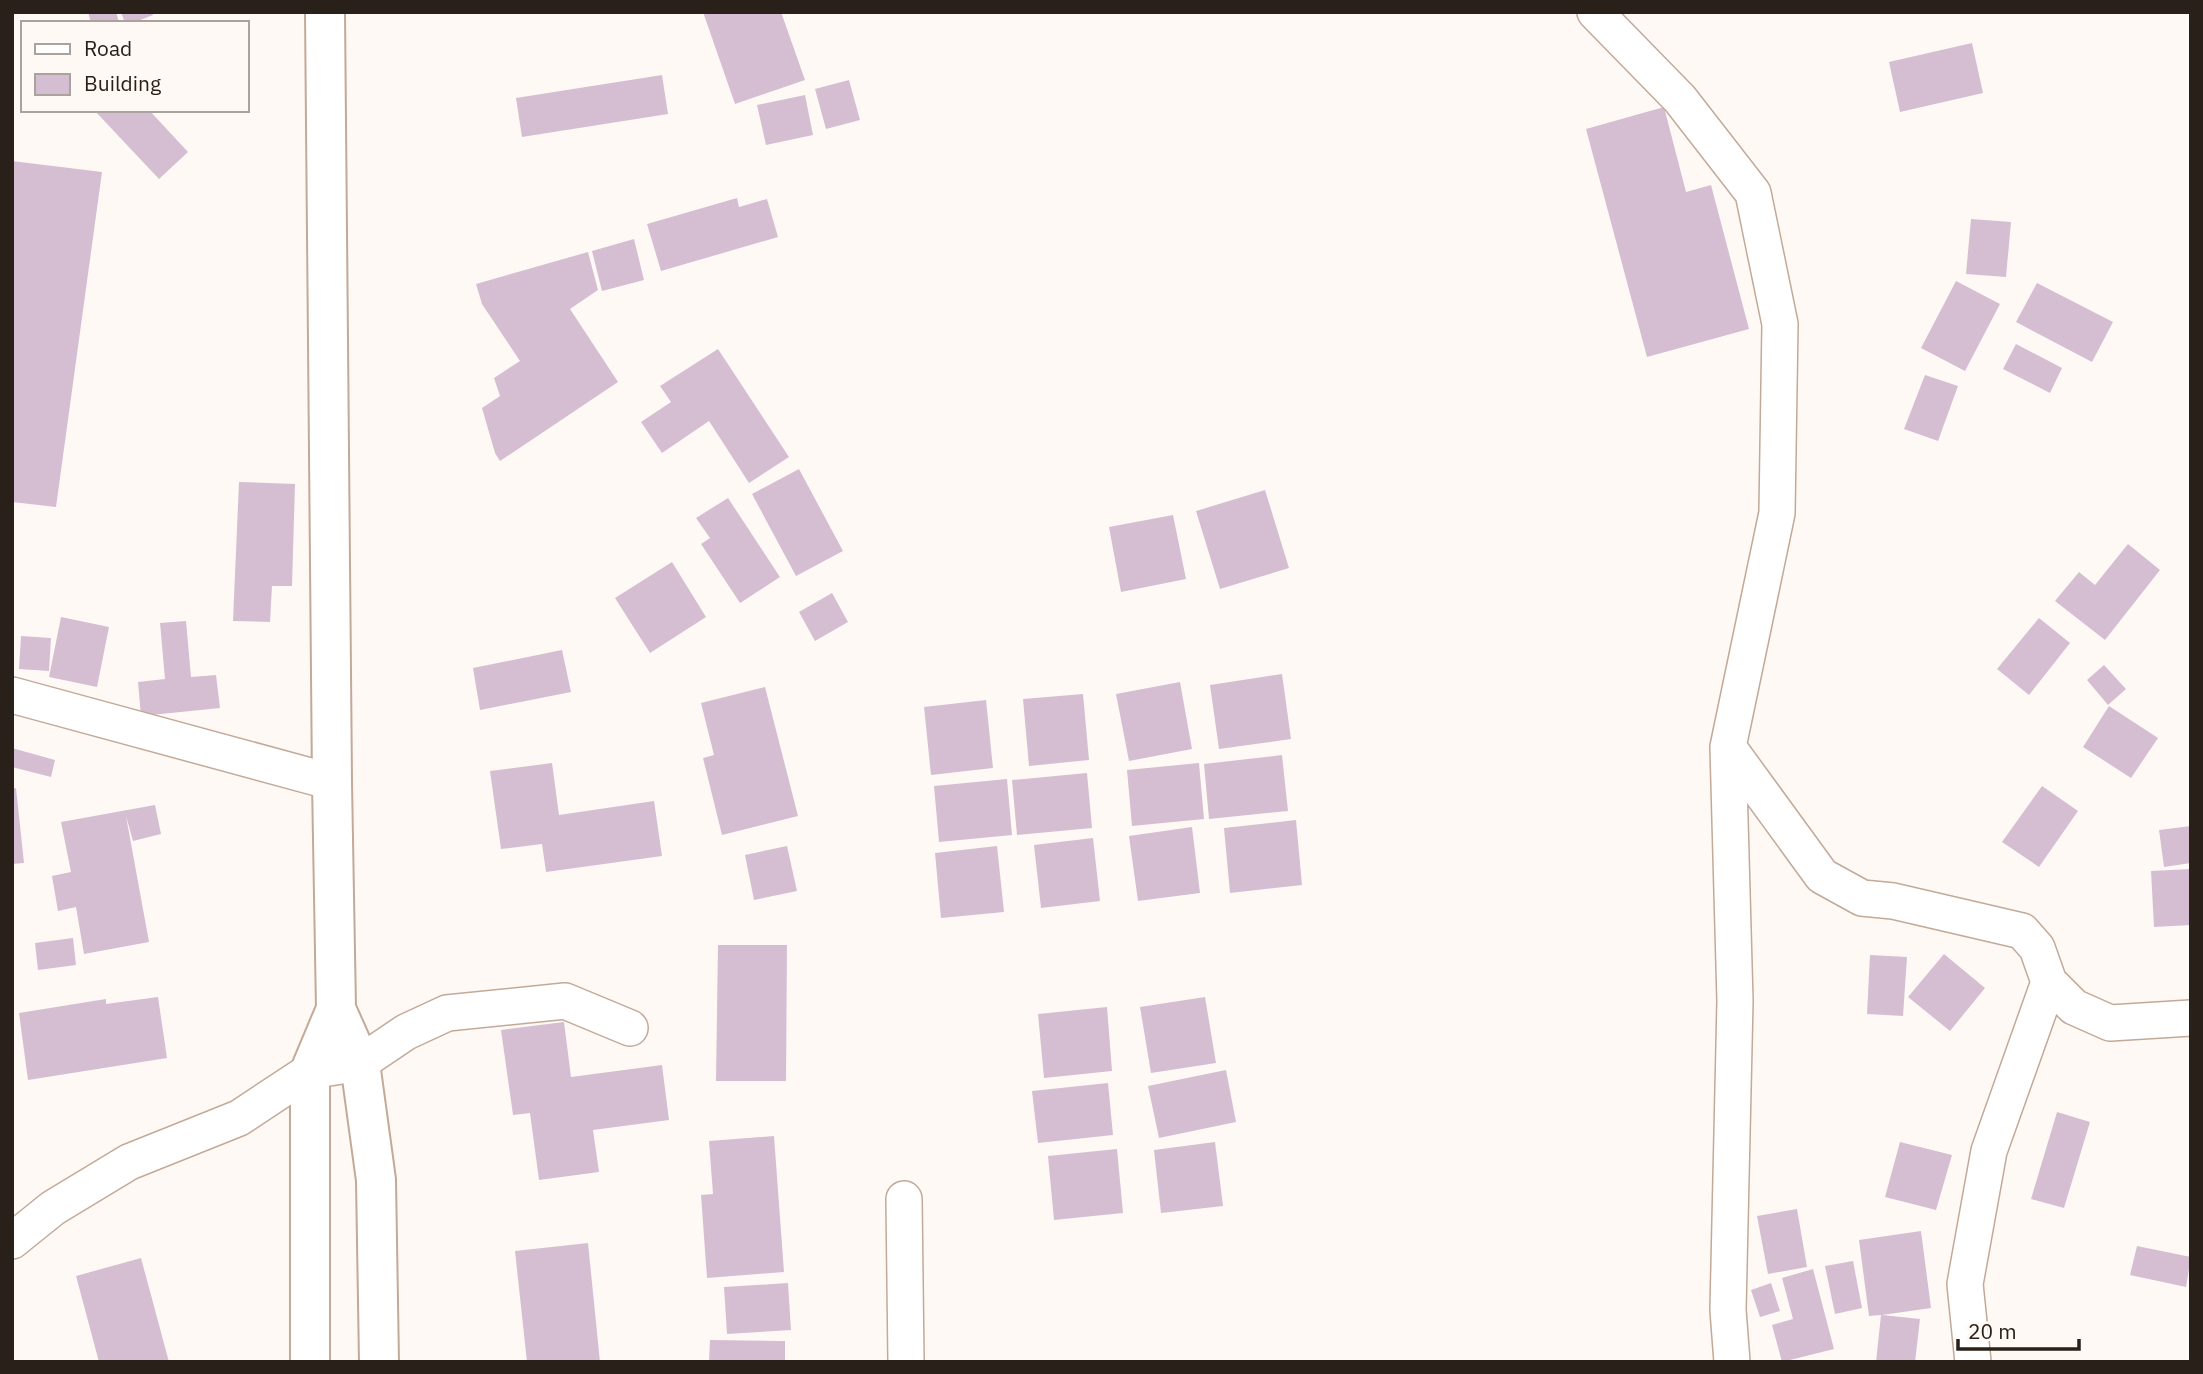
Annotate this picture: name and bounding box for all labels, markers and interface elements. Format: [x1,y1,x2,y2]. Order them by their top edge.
legend [21,21,248,112]
text: Road [84,34,132,62]
text: Building [84,69,161,97]
scale bar [1958,1308,2079,1352]
text: 20 m [1968,1317,2017,1345]

